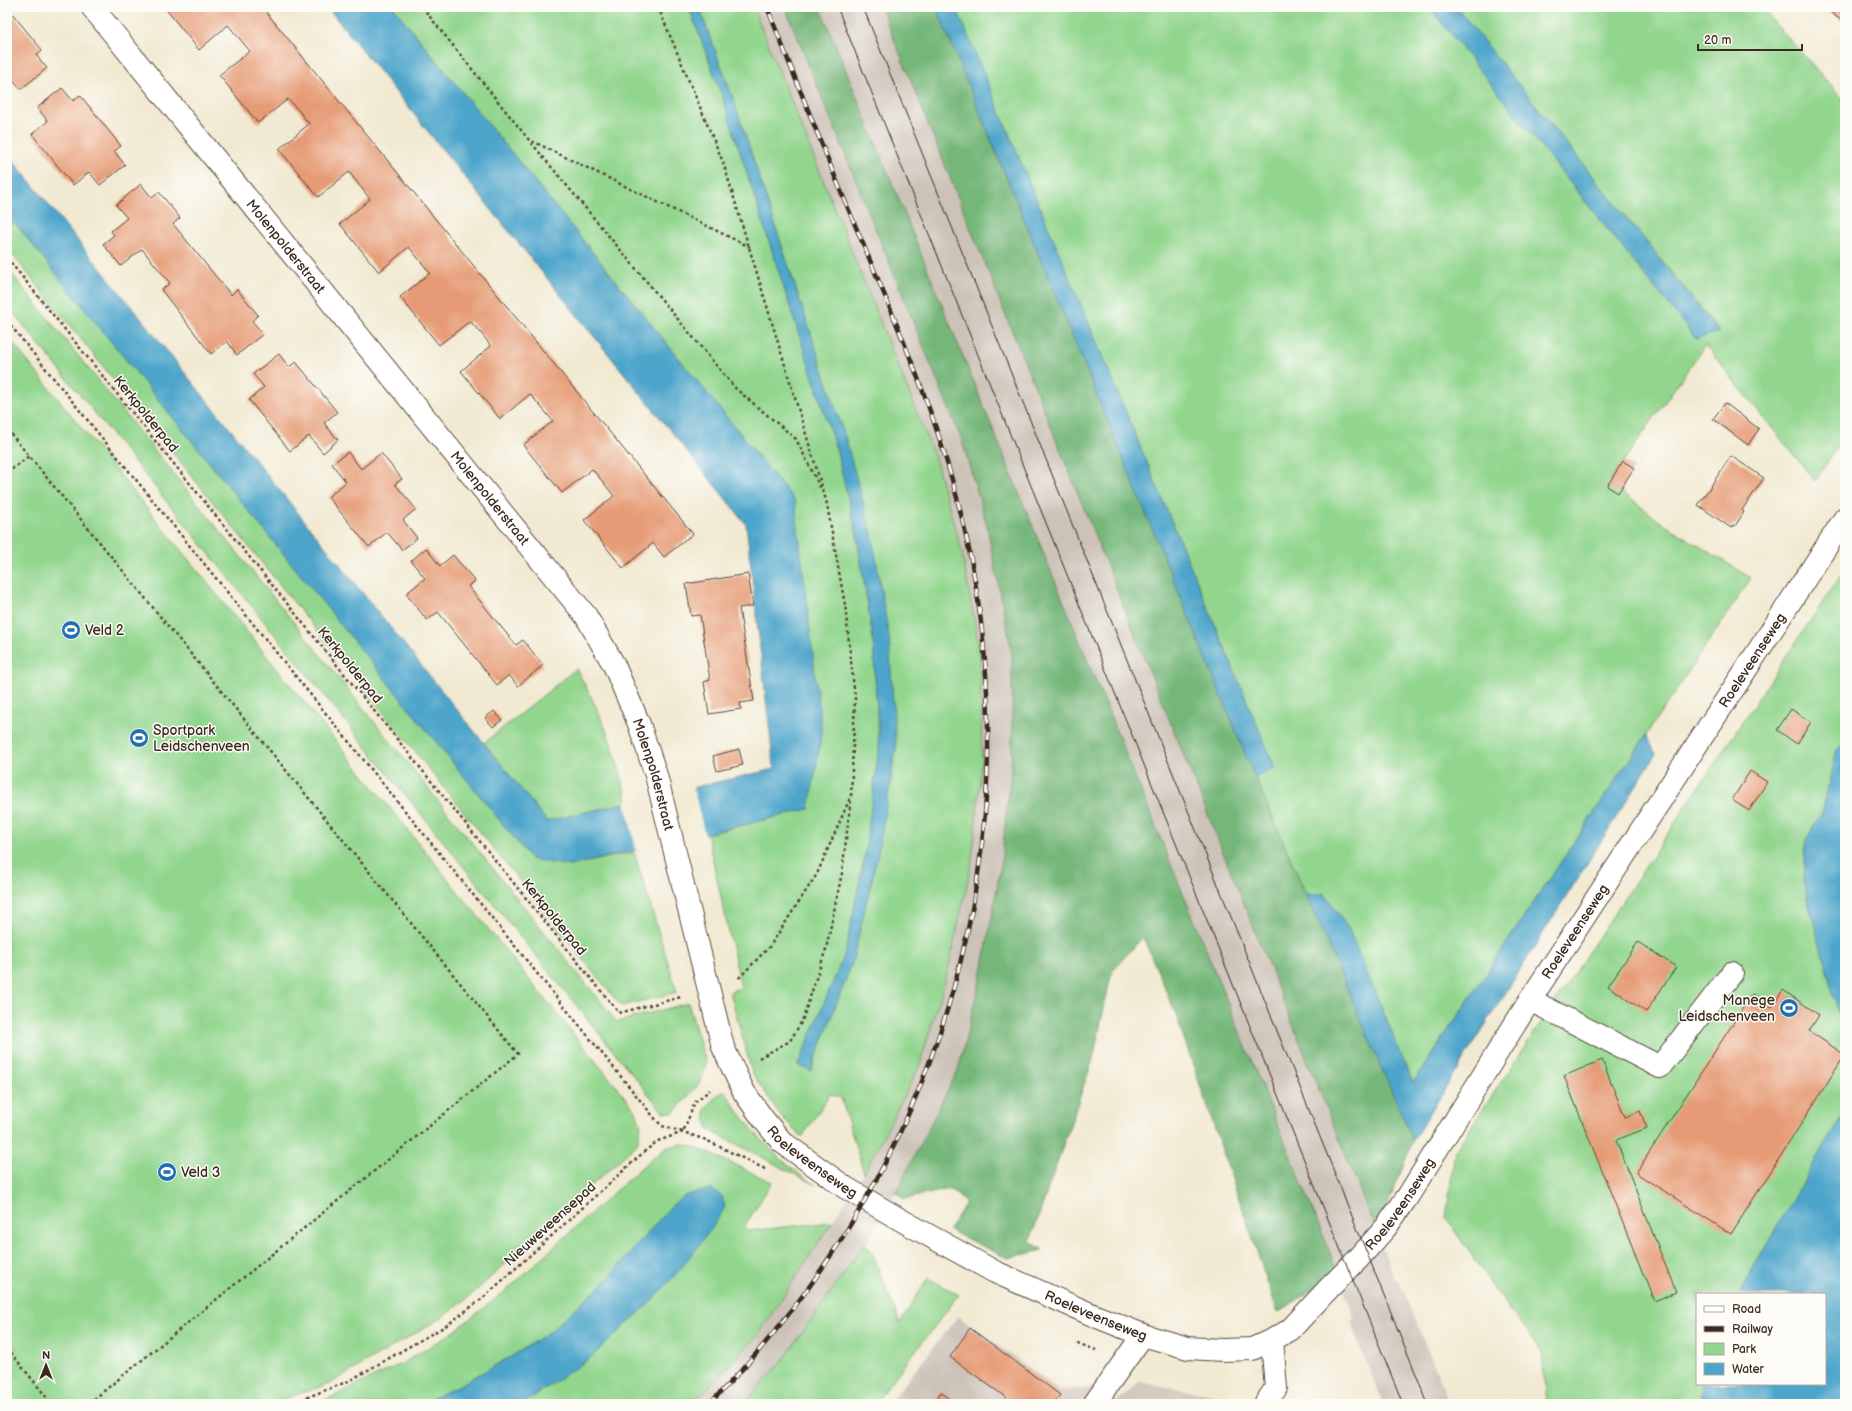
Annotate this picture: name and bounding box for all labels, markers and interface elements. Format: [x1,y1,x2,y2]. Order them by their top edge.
scale bar [1698,26,1802,52]
text: 20 m [1704,33,1731,48]
street label: Molenpolderstraat [243,196,330,297]
street label: Kerkpolderpad [110,372,182,456]
street label: Molenpolderstraat [447,447,534,549]
street label: Roeleveenseweg [1715,610,1789,711]
sports icon: Veld 2 [60,619,82,641]
place label: Veld 2 [85,622,125,639]
street label: Kerkpolderpad [314,623,386,707]
street label: Molenpolderstraat [629,716,678,833]
place label: Sportpark Leidschenveen [153,722,250,755]
sports icon: Sportpark Leidschenveen [128,727,150,749]
street label: Kerkpolderpad [518,875,590,959]
street label: Roeleveenseweg [1538,881,1612,982]
place label: Manege Leidschenveen [1678,992,1775,1025]
sports icon: Manege Leidschenveen [1778,997,1800,1019]
street label: Roeleveenseweg [763,1122,861,1201]
street label: Roeleveenseweg [1361,1154,1438,1254]
sports icon: Veld 3 [156,1161,178,1183]
place label: Veld 3 [181,1164,220,1181]
street label: Nieuweveensepad [501,1178,599,1270]
street label: Roeleveenseweg [1042,1286,1150,1344]
legend [1696,1293,1826,1385]
text: Road [1732,1302,1761,1317]
text: Railway [1732,1322,1774,1337]
text: Park [1732,1342,1756,1357]
north arrow [26,1345,66,1385]
text: N [42,1349,50,1362]
text: Water [1732,1362,1764,1377]

